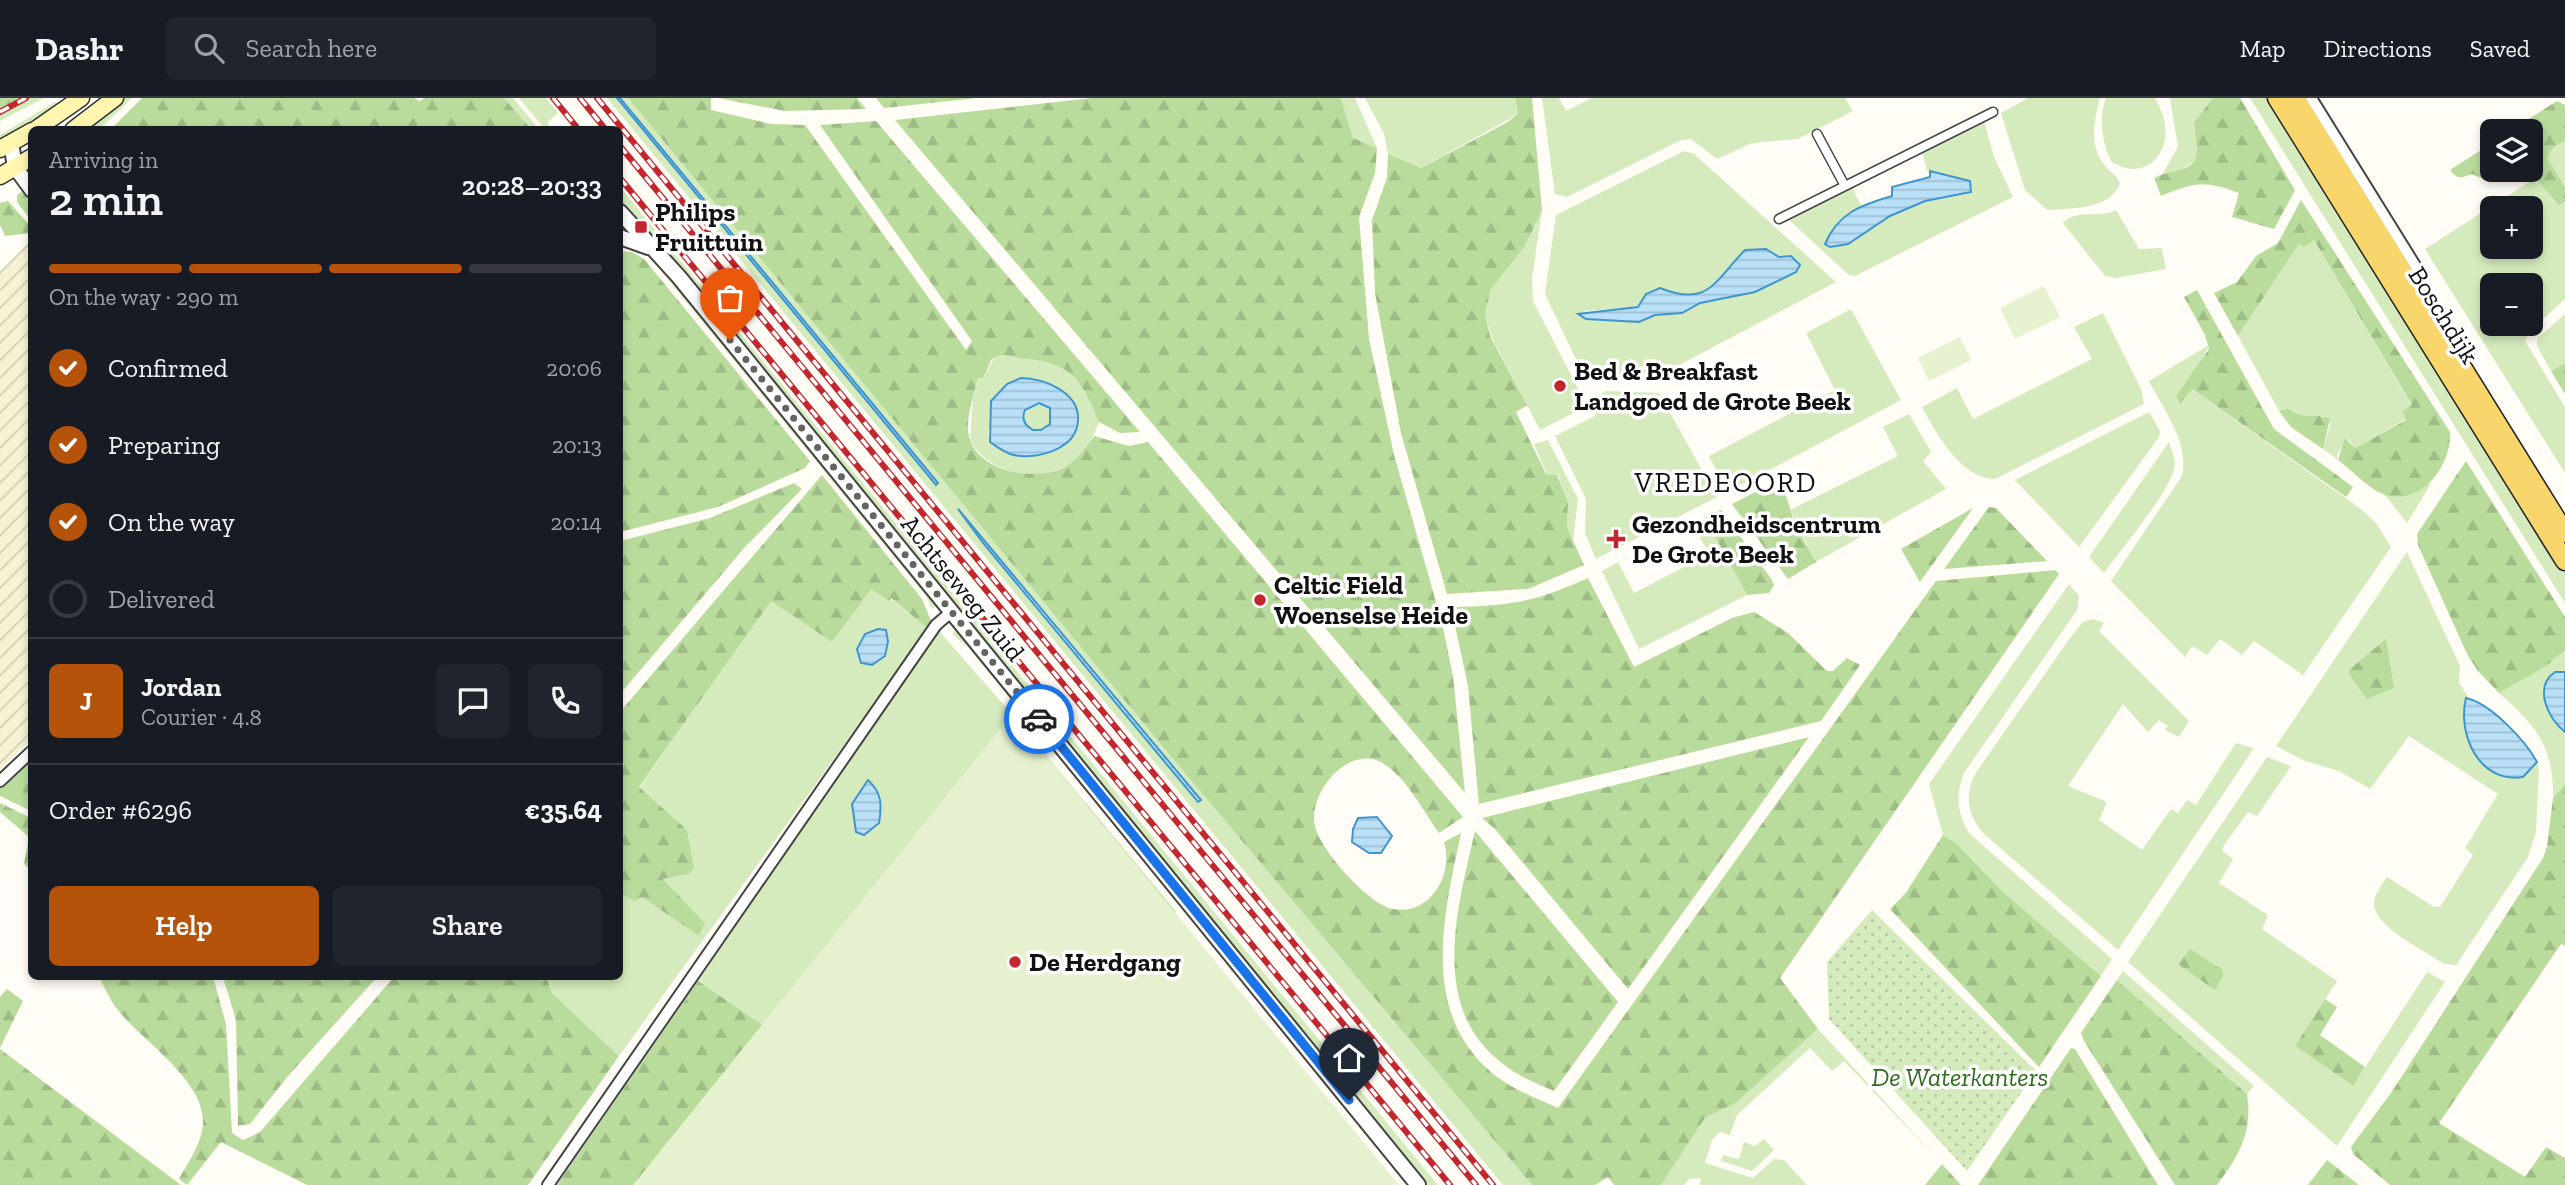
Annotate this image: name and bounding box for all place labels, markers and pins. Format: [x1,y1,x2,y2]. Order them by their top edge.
place label: Philips Fruittuin [655,196,764,258]
marker: Philips Fruittuin [633,219,649,235]
pin [700,268,760,340]
place label: Bed & Breakfast Landgoed de Grote Beek [1574,355,1852,417]
marker: Bed & Breakfast Landgoed de Grote Beek [1552,378,1568,394]
place label: Gezondheidscentrum De Grote Beek [1632,508,1881,570]
marker: Gezondheidscentrum De Grote Beek [1606,529,1626,549]
place label: Celtic Field Woenselse Heide [1274,569,1468,631]
marker: Celtic Field Woenselse Heide [1252,592,1268,608]
place label: De Herdgang [1029,946,1181,978]
marker: De Herdgang [1007,954,1023,970]
pin [1319,1028,1379,1100]

